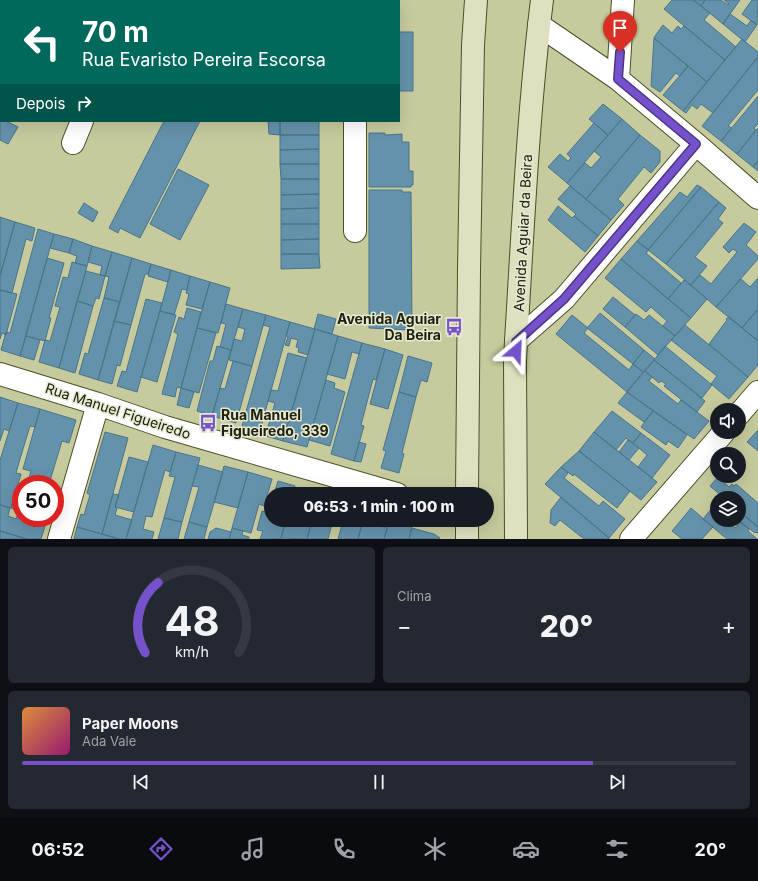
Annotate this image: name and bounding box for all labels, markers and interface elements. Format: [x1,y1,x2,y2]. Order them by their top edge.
pin [603,11,637,52]
text: 70 m [82,15,149,49]
icon: left [16,16,68,68]
icon: arrive [609,17,631,39]
text: Rua Evaristo Pereira Escorsa [82,49,326,70]
icon: right [73,92,95,114]
text: Depois [16,94,65,113]
street label: Avenida Aguiar da Beira [510,154,535,312]
place label: Avenida Aguiar Da Beira [337,310,441,343]
bus stop icon: Avenida Aguiar Da Beira [444,317,464,337]
position arrow [495,330,537,372]
street label: Rua Manuel Figueiredo [43,379,193,442]
map controls [710,403,746,527]
button: sound [710,403,746,439]
place label: Rua Manuel Figueiredo, 339 [221,406,329,439]
bus stop icon: Rua Manuel Figueiredo, 339 [198,413,218,433]
button: search [710,447,746,483]
speed limit sign: 50 [12,475,64,527]
button: layers [710,491,746,527]
text: 06:53 · 1 min · 100 m [303,497,455,516]
text: Clima [397,588,431,604]
text: 48 [164,596,219,646]
text: 20° [540,608,593,644]
text: − [397,613,412,639]
text: + [721,613,736,639]
text: km/h [175,643,208,660]
text: Paper Moons [82,714,178,733]
text: Ada Vale [82,733,136,749]
icon: previous [130,771,152,793]
icon: pause [368,771,390,793]
icon: next [606,771,628,793]
icon: directions [147,835,175,863]
icon: music [239,835,267,863]
icon: phone [330,835,358,863]
icon: climate [421,835,449,863]
icon: car [512,835,540,863]
icon: filters [603,835,631,863]
text: 06:52 [32,839,84,860]
text: 20° [695,839,726,860]

